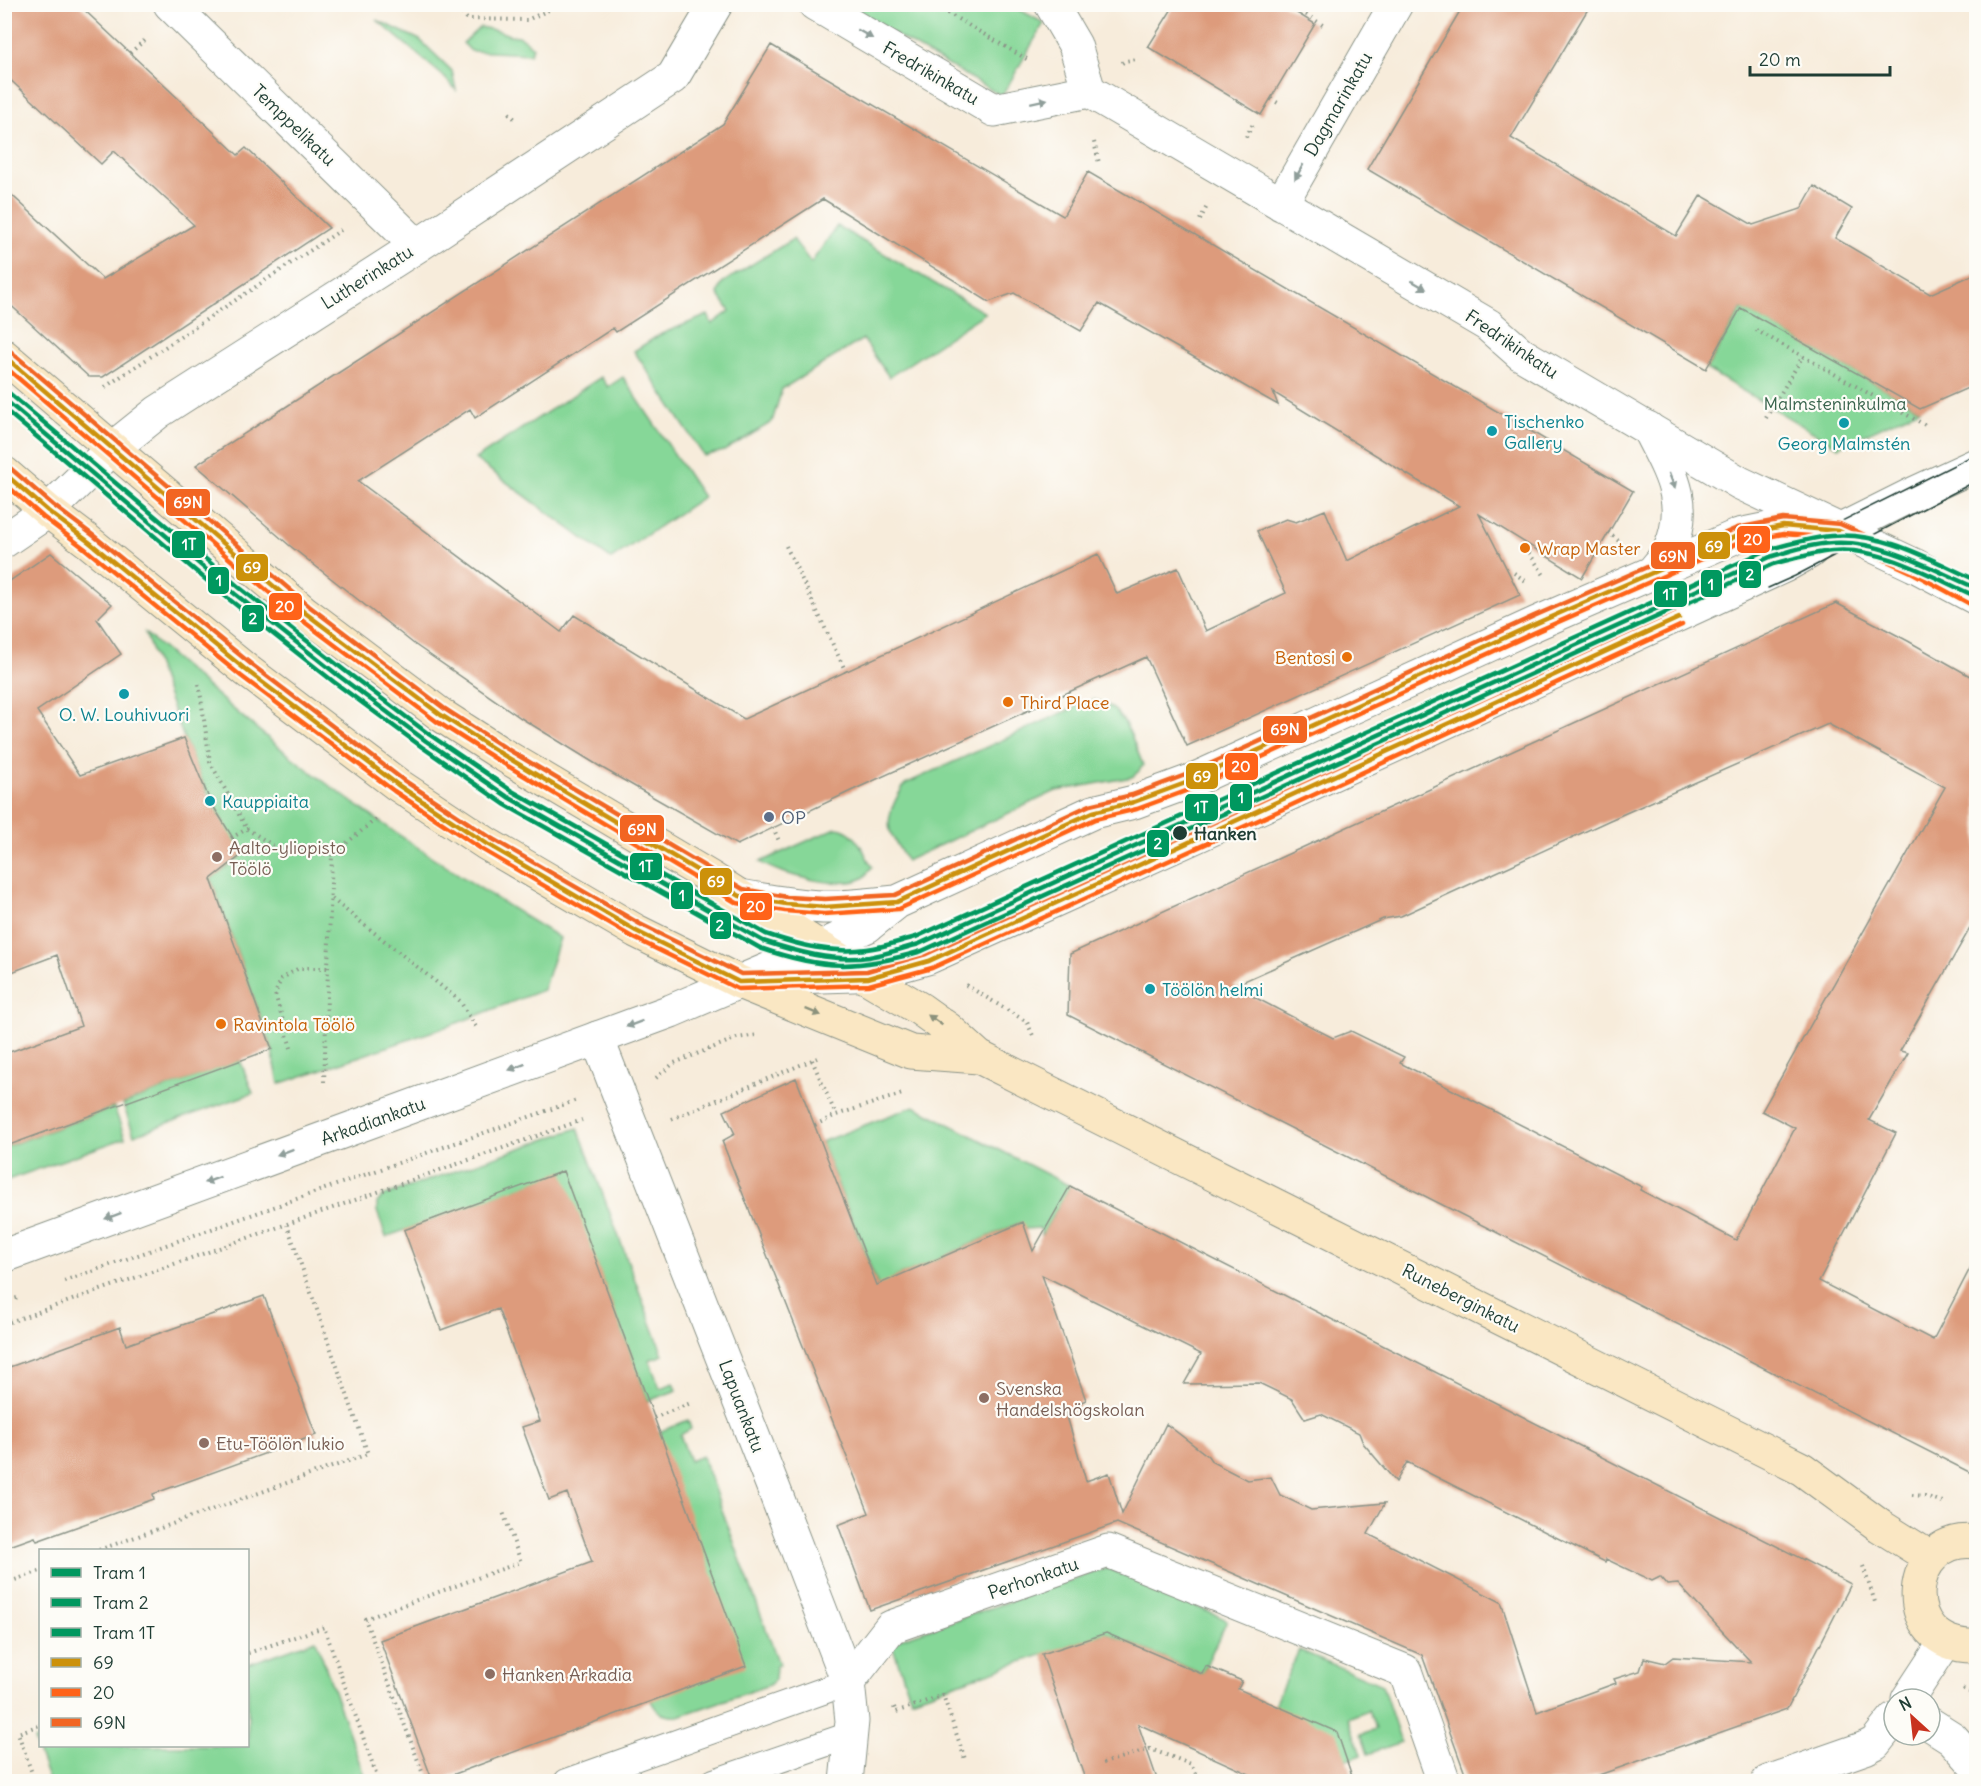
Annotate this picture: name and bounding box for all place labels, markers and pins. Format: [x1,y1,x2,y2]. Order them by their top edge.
place label: Tischenko Gallery [1504,410,1584,454]
marker: Georg Malmstén [1837,416,1851,430]
marker: Tischenko Gallery [1485,424,1499,438]
place label: Georg Malmstén [1777,432,1911,455]
place label: Wrap Master [1537,537,1641,560]
marker: Wrap Master [1518,541,1532,555]
place label: Bentosi [1275,646,1335,669]
marker: Bentosi [1340,650,1354,664]
marker: O. W. Louhivuori [117,687,131,701]
place label: Third Place [1020,691,1109,714]
marker: Third Place [1001,695,1015,709]
place label: O. W. Louhivuori [59,703,189,726]
place label: Kauppiaita [222,790,309,813]
marker: Kauppiaita [203,794,217,808]
place label: OP [781,806,806,829]
marker: OP [762,810,776,824]
place label: Hanken [1194,822,1257,845]
marker: Hanken [1171,824,1189,842]
place label: Aalto-yliopisto Töölö [229,836,346,880]
marker: Aalto-yliopisto Töölö [210,850,224,864]
place label: Töölön helmi [1162,978,1263,1001]
marker: Töölön helmi [1143,982,1157,996]
place label: Ravintola Töölö [233,1013,355,1036]
marker: Ravintola Töölö [214,1017,228,1031]
place label: Svenska Handelshögskolan [996,1377,1145,1421]
marker: Svenska Handelshögskolan [977,1391,991,1405]
place label: Etu-Töölön lukio [216,1432,345,1455]
marker: Etu-Töölön lukio [197,1436,211,1450]
place label: Hanken Arkadia [502,1663,632,1686]
marker: Hanken Arkadia [483,1667,497,1681]

